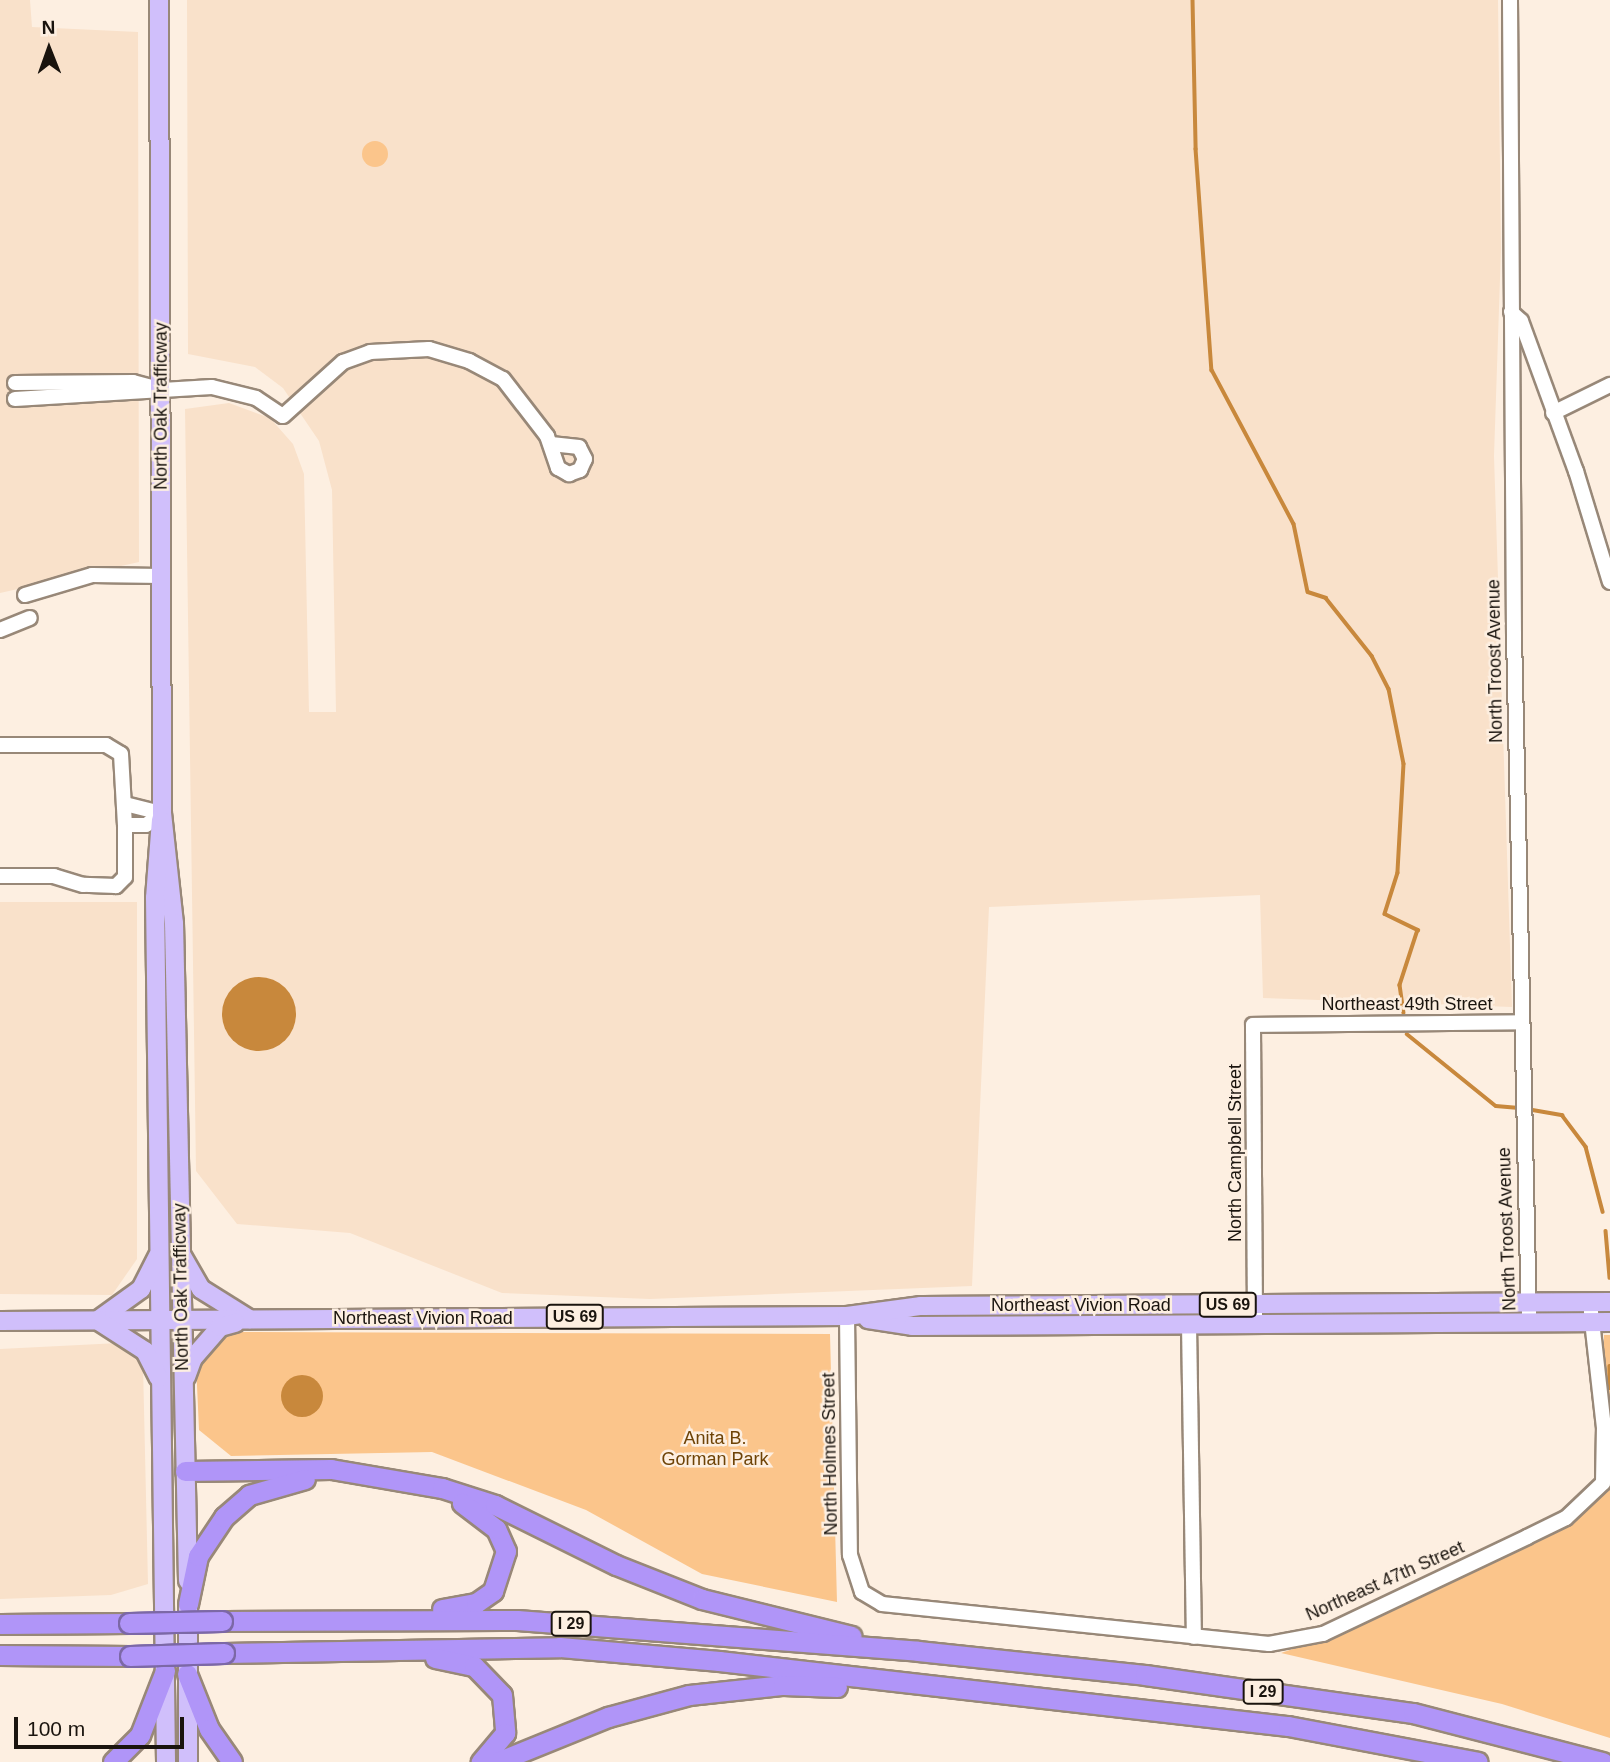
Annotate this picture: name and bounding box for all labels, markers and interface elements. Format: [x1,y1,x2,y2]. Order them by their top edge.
north arrow [14,14,84,84]
text: N [42,17,56,38]
street label: North Oak Trafficway [150,322,172,490]
street label: North Troost Avenue [1483,578,1507,744]
street label: Northeast 49th Street [1321,993,1493,1015]
street label: North Campbell Street [1224,1064,1246,1242]
street label: North Troost Avenue [1493,1146,1521,1312]
street label: North Oak Trafficway [169,1203,193,1371]
road number: US 69 [1198,1292,1258,1317]
street label: Northeast Vivion Road [991,1294,1171,1316]
road number: US 69 [545,1304,605,1330]
street label: Northeast Vivion Road [333,1307,513,1329]
street label: North Holmes Street [818,1372,842,1536]
park label: Anita B. Gorman Park [661,1428,769,1470]
street label: Northeast 47th Street [1302,1536,1468,1626]
road number: I 29 [550,1612,592,1636]
road number: I 29 [1242,1680,1284,1704]
scale bar [18,1702,187,1746]
text: 100 m [27,1717,85,1740]

